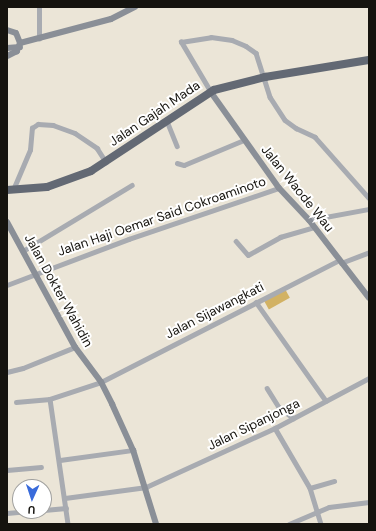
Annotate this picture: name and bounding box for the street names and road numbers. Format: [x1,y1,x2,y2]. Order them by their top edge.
street label: Jalan Gajah Mada [107,78,203,150]
street label: Jalan Waode Wau [257,143,337,235]
street label: Jalan Haji Oemar Said Cokroaminoto [56,174,268,260]
street label: Jalan Dokter Wahidin [20,232,96,350]
street label: Jalan Sijawangkati [163,279,267,343]
street label: Jalan Sipanjonga [205,396,303,454]

